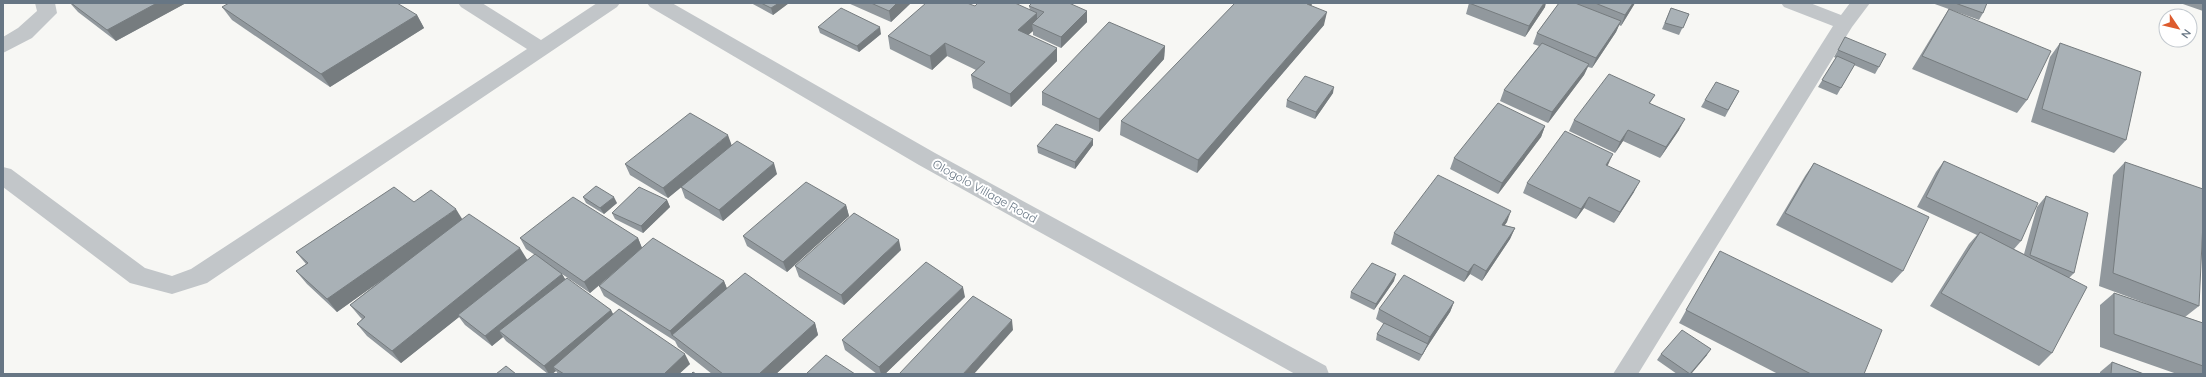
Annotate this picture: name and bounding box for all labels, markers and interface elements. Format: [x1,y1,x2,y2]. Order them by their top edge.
north arrow [2158,8,2198,48]
text: N [2178,26,2194,41]
street label: Ologolo Village Road [930,156,1040,226]

